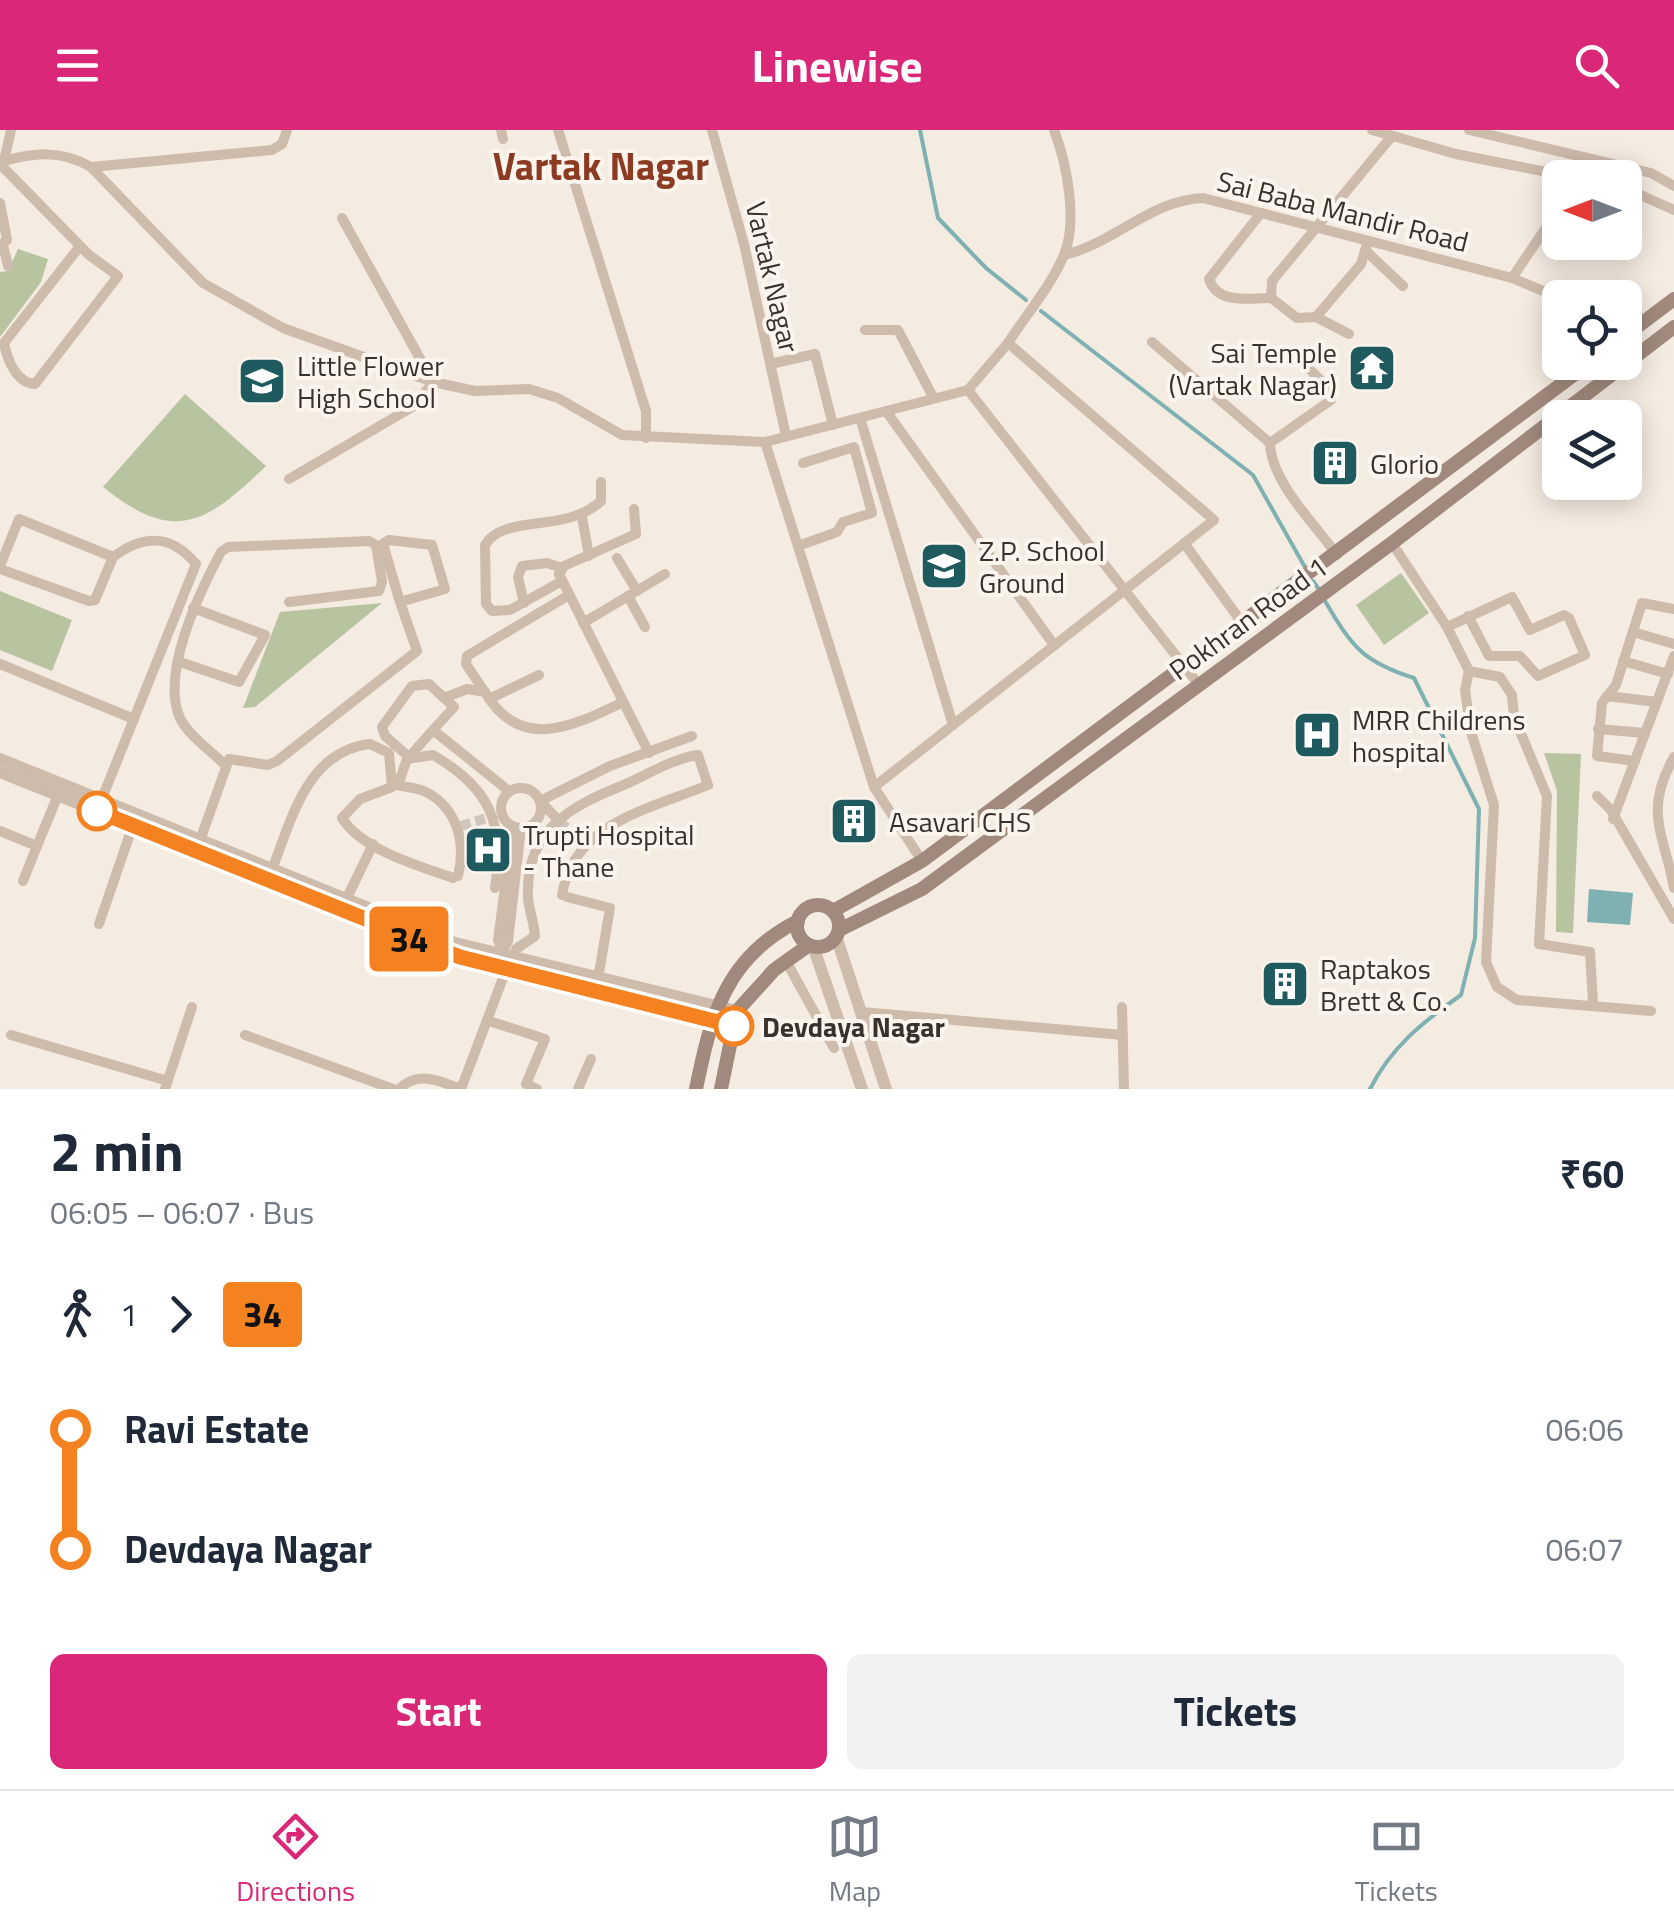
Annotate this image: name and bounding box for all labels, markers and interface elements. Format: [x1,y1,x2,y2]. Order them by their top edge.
text: Linewise [751,31,923,99]
icon: menu [50,38,105,93]
icon: search [1569,38,1624,93]
district label: Vartak Nagar [493,137,709,195]
street label: Sai Baba Mandir Road [1213,159,1473,263]
north arrow [1542,160,1642,260]
map controls [1542,160,1642,500]
street label: Vartak Nagar [735,197,811,357]
button: locate [1542,280,1642,380]
place label: Sai Temple (Vartak Nagar) [1169,331,1337,406]
temple icon: Sai Temple (Vartak Nagar) [1346,342,1398,394]
place label: Little Flower High School [297,344,444,419]
school or university icon: Little Flower High School [236,355,288,407]
button: layers [1542,400,1642,500]
building icon: Glorio [1309,437,1361,489]
place label: Glorio [1370,442,1439,485]
place label: Z.P. School Ground [979,529,1105,604]
school or university icon: Z.P. School Ground [918,540,970,592]
street label: Pokhran Road 1 [1160,546,1336,690]
place label: MRR Childrens hospital [1352,698,1525,773]
hospital icon: MRR Childrens hospital [1291,709,1343,761]
unlabelled marker [78,792,116,830]
building icon: Asavari CHS [828,795,880,847]
place label: Asavari CHS [889,800,1031,843]
place label: Trupti Hospital - Thane [523,813,694,888]
hospital icon: Trupti Hospital - Thane [462,824,514,876]
line badge: 34 [364,906,454,972]
text: 34 [389,912,429,966]
place label: Raptakos Brett & Co. [1320,947,1448,1022]
building icon: Raptakos Brett & Co. [1259,958,1311,1010]
place label: Devdaya Nagar [762,1005,945,1048]
marker: Devdaya Nagar [715,1007,753,1045]
text: 2 min [50,1109,184,1192]
text: ₹60 [1560,1145,1624,1203]
text: 06:05 – 06:07 · Bus [50,1188,314,1236]
icon: walk [50,1287,105,1342]
icon: forward [153,1287,208,1342]
text: 34 [243,1287,282,1341]
text: 1 [120,1290,138,1338]
text: Ravi Estate [124,1400,309,1458]
text: 06:06 [1545,1405,1624,1453]
text: Devdaya Nagar [124,1520,372,1578]
text: 06:07 [1545,1525,1624,1573]
button: Start [50,1654,827,1769]
button: Tickets [847,1654,1624,1769]
tab: Directions [236,1809,355,1912]
tab: Map [827,1809,882,1912]
tab: Tickets [1355,1809,1438,1912]

